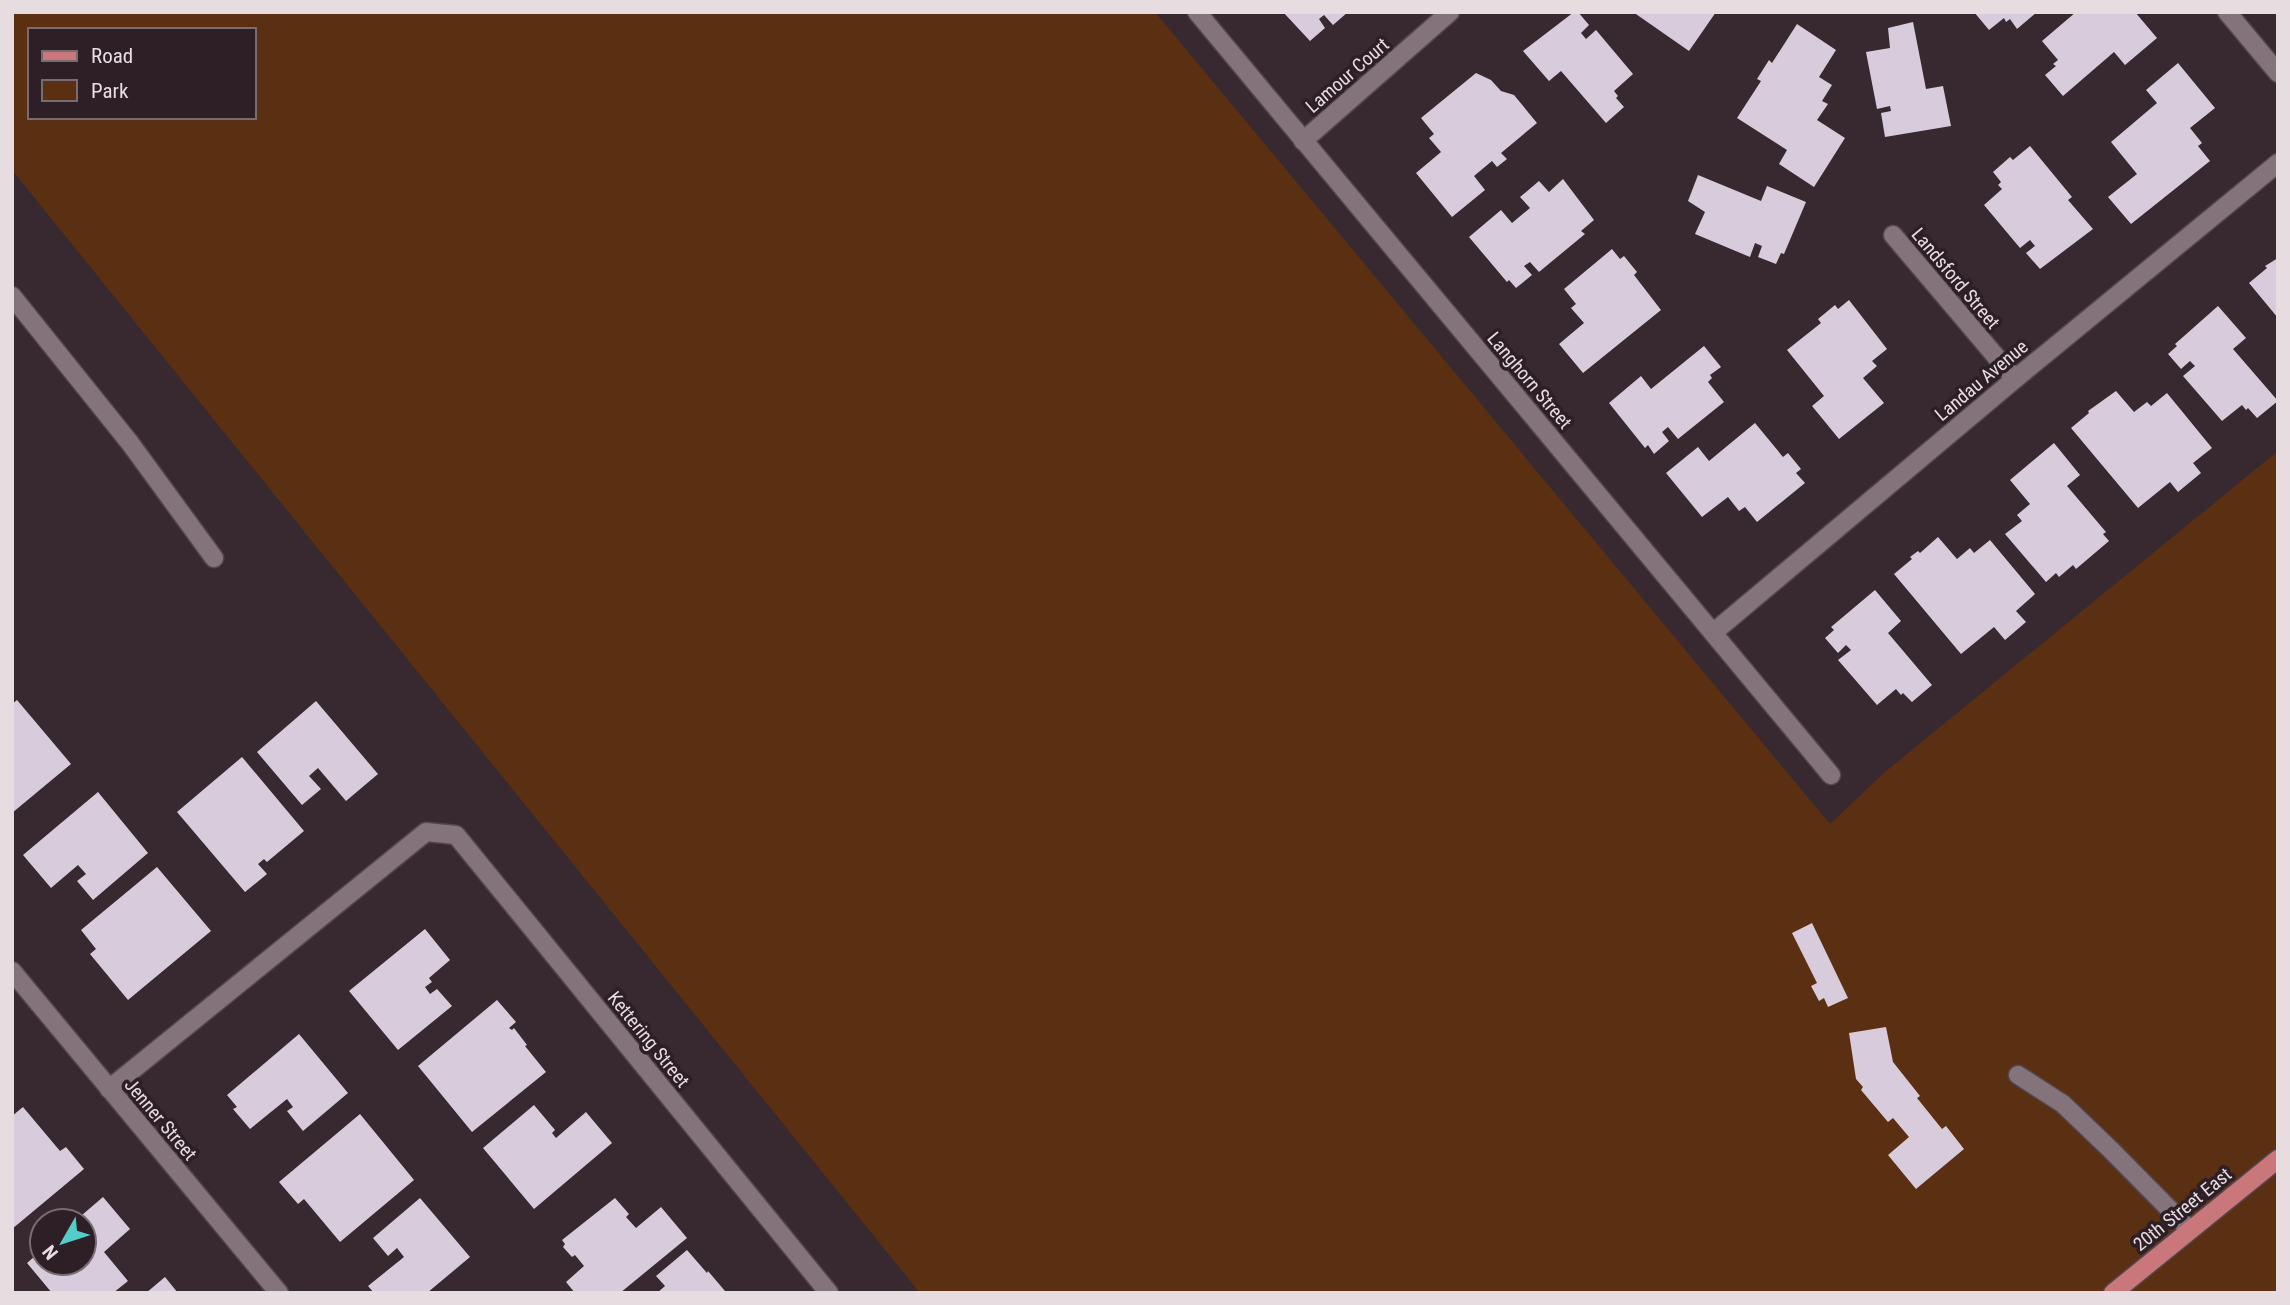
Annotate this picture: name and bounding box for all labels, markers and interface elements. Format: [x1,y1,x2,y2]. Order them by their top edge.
legend [28,28,256,119]
street label: Lamour Court [1301,33,1394,118]
text: Road [91,44,133,68]
text: Park [91,79,129,103]
street label: Landsford Street [1907,223,2005,334]
street label: Langhorn Street [1482,327,1577,433]
street label: Landau Avenue [1930,335,2032,426]
street label: Kettering Street [603,987,694,1092]
street label: Jenner Street [120,1074,202,1165]
street label: 20th Street East [2129,1163,2236,1256]
north arrow [28,1207,98,1277]
text: N [38,1241,63,1264]

